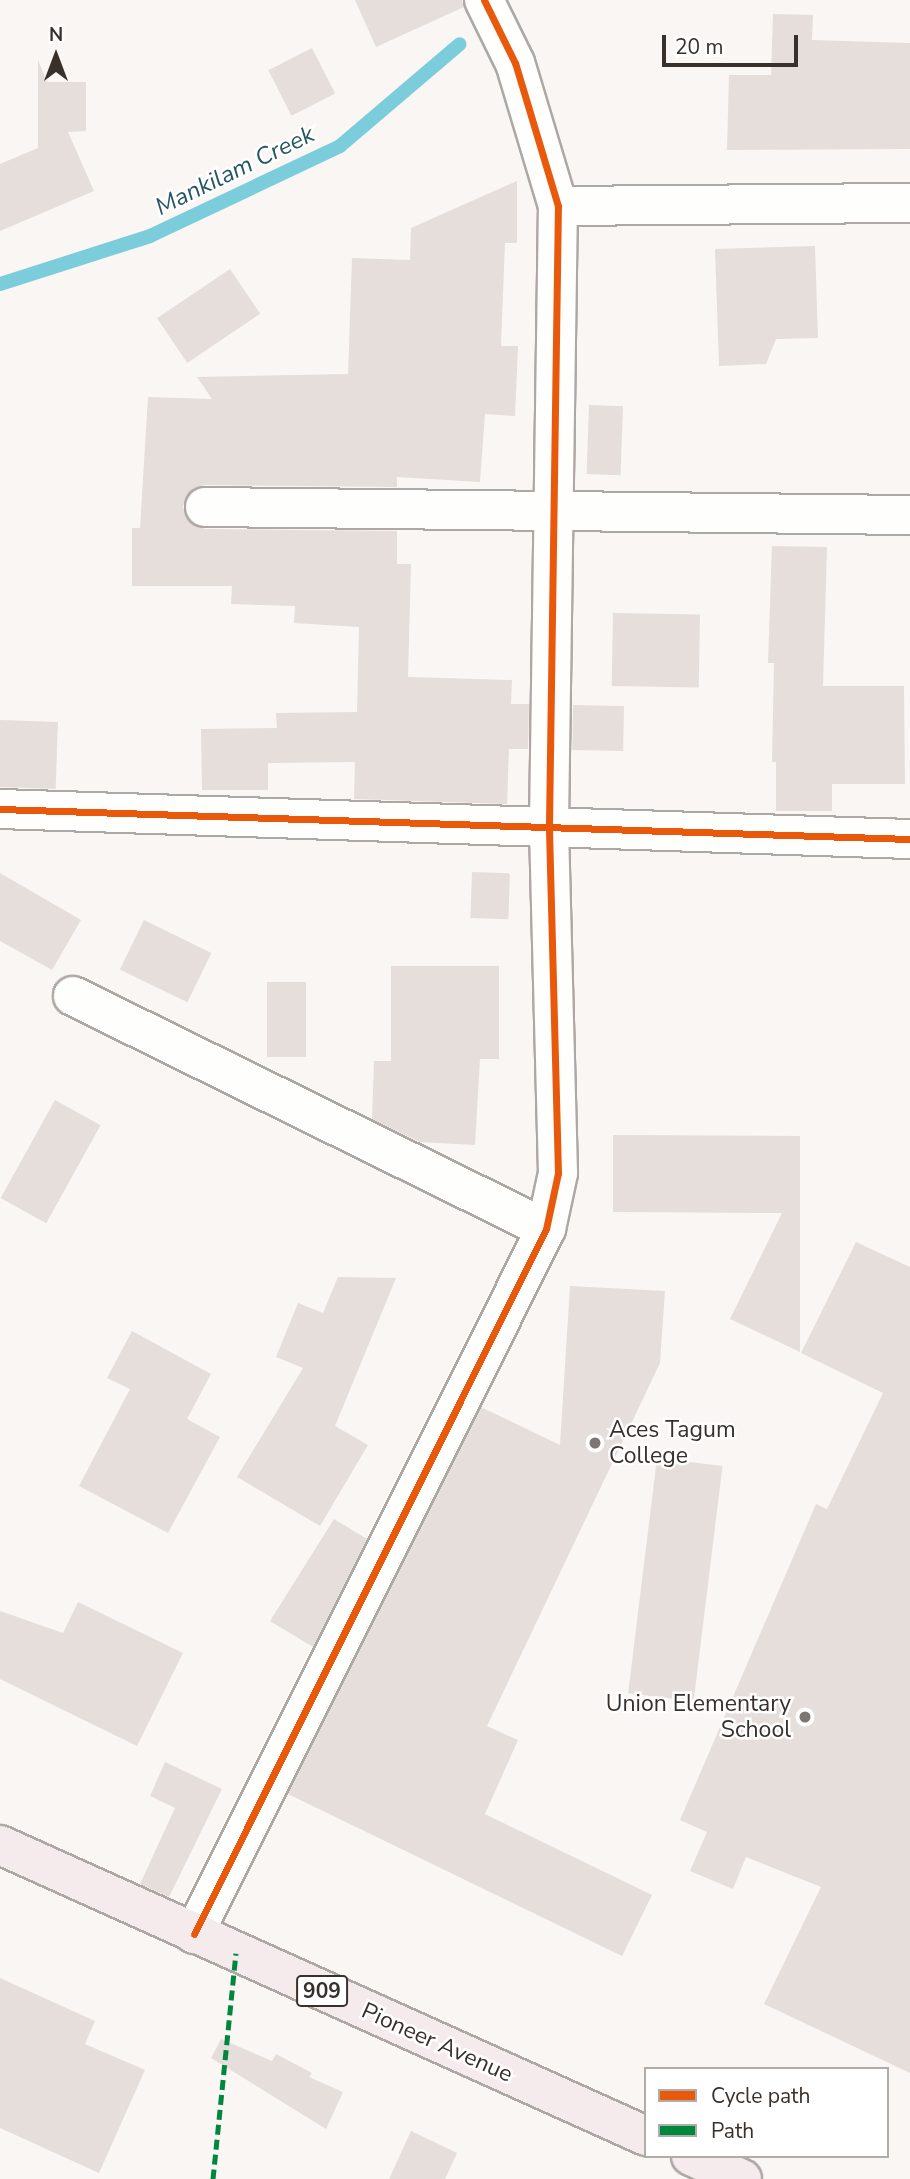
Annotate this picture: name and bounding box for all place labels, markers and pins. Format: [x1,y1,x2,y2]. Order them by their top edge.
place label: Aces Tagum College [609,1416,736,1470]
marker: Aces Tagum College [587,1435,603,1451]
place label: Union Elementary School [606,1690,791,1744]
marker: Union Elementary School [797,1709,813,1725]

